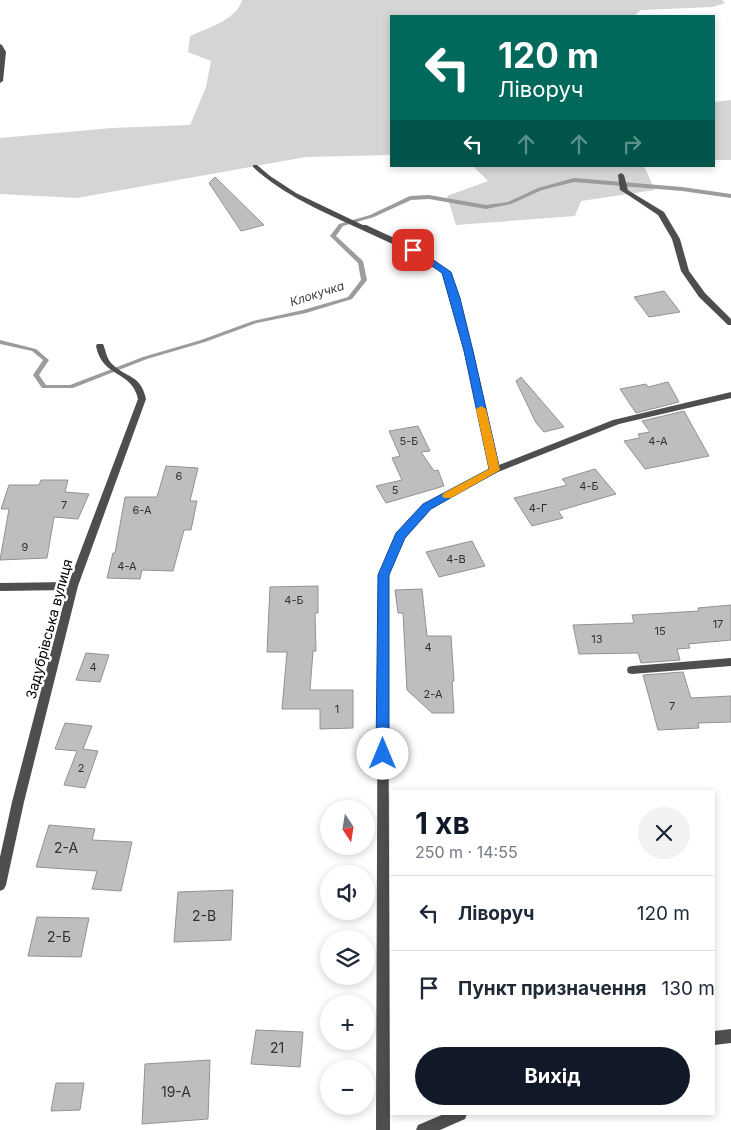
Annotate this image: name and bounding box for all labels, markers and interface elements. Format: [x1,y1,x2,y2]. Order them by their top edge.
text: 120 m [498,34,599,76]
icon: left [415,35,480,100]
text: Ліворуч [498,76,583,102]
icon: left [459,130,487,158]
icon: ahead [512,130,540,158]
icon: ahead [565,130,593,158]
icon: right [618,130,646,158]
pin [392,229,434,271]
icon: arrive [399,236,427,264]
water label: Клокучка [288,278,346,309]
house number: 5-Б [400,434,418,448]
house number: 4-А [648,434,668,448]
house number: 6 [176,469,183,483]
house number: 4-Б [579,479,599,493]
house number: 5 [392,483,399,497]
house number: 7 [61,498,67,512]
house number: 4-Г [529,501,547,515]
house number: 6-А [132,503,152,517]
house number: 9 [22,540,29,554]
house number: 4-В [446,552,466,566]
street label: Задубрівська вулиця [22,557,75,701]
house number: 4-А [117,559,137,573]
house number: 4-Б [284,593,304,607]
house number: 17 [713,617,723,631]
house number: 15 [654,624,666,638]
house number: 13 [591,632,603,646]
house number: 4 [424,640,432,654]
house number: 4 [89,660,97,674]
house number: 2-А [424,687,443,701]
house number: 7 [669,699,675,713]
house number: 1 [335,702,339,716]
position arrow [356,727,408,779]
house number: 2 [78,761,84,775]
north arrow [320,800,375,855]
map controls [320,800,375,1115]
text: 1 хв [415,805,470,841]
button: close [638,807,690,859]
house number: 2-А [54,839,78,856]
text: 250 m · 14:55 [415,842,518,862]
button: sound [320,865,375,920]
icon: left [415,899,443,927]
text: Ліворуч [458,902,534,925]
text: 120 m [637,902,690,925]
house number: 2-В [192,907,216,924]
house number: 2-Б [47,928,71,945]
button: layers [320,930,375,985]
icon: arrive [415,974,443,1002]
text: Пункт призначення [458,977,646,1000]
text: 130 m [661,977,715,1000]
button: + [320,995,375,1050]
house number: 21 [270,1039,284,1056]
button: Вихід [415,1047,690,1105]
button: − [320,1060,375,1115]
house number: 19-А [161,1083,191,1100]

